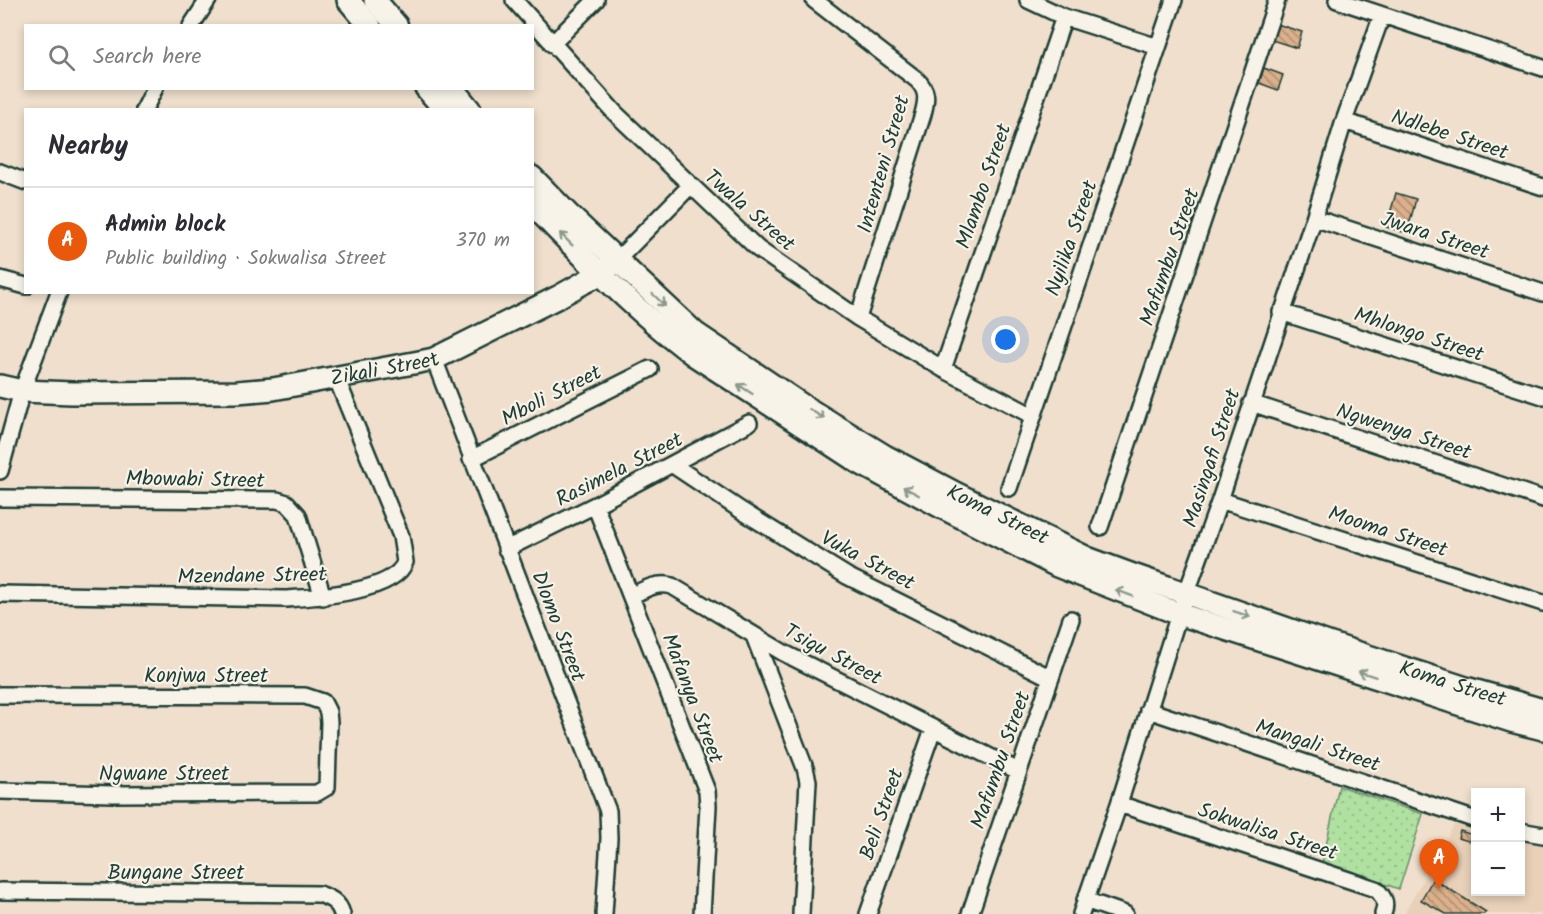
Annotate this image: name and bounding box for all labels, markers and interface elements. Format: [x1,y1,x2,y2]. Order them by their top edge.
search box [24,24,534,90]
text: Search here [93,40,201,75]
icon: search [45,41,78,74]
street label: Intenteni Street [849,91,920,237]
street label: Ndlebe Street [1387,101,1513,170]
street label: Mlambo Street [948,119,1022,254]
text: Nearby [48,126,128,168]
street label: Twala Street [696,162,803,261]
street label: Nyilika Street [1037,175,1108,301]
street label: Mafumbu Street [1131,183,1210,331]
street label: Jwara Street [1376,203,1494,270]
text: Admin block [105,208,225,243]
text: A [61,225,74,257]
text: 370 m [455,225,510,257]
one-way arrow [559,231,574,246]
text: Public building · Sokwalisa Street [105,243,386,275]
one-way arrow [651,293,666,308]
street label: Mhlongo Street [1349,299,1489,372]
your location [991,325,1020,354]
street label: Zikali Street [328,343,447,396]
street label: Mboli Street [496,357,608,436]
one-way arrow [737,383,753,395]
street label: Masingafi Street [1174,384,1251,532]
street label: Ngwenya Street [1332,395,1476,470]
one-way arrow [808,408,825,420]
street label: Rasimela Street [550,424,690,517]
street label: Mbowabi Street [125,463,266,498]
street label: Koma Street [940,476,1055,555]
one-way arrow [903,485,920,497]
street label: Mooma Street [1324,498,1452,568]
street label: Vuka Street [814,523,921,600]
street label: Mzendane Street [177,559,328,594]
street label: Dlomo Street [521,566,594,687]
one-way arrow [1115,587,1134,598]
one-way arrow [1232,609,1251,620]
street label: Tsigu Street [777,616,888,695]
street label: Mafanya Street [652,629,732,769]
street label: Koma Street [1395,652,1510,717]
street label: Konjwa Street [144,660,269,693]
one-way arrow [1358,668,1377,679]
street label: Mafumbu Street [962,686,1041,834]
street label: Mangali Street [1251,711,1385,782]
street label: Ngwane Street [99,758,230,791]
street label: Beli Street [851,764,914,865]
map controls [1471,788,1525,896]
button: + [1471,788,1525,842]
street label: Sokwalisa Street [1193,794,1342,871]
pin: A [1420,840,1458,889]
button: − [1471,842,1525,896]
street label: Bungane Street [108,857,245,890]

